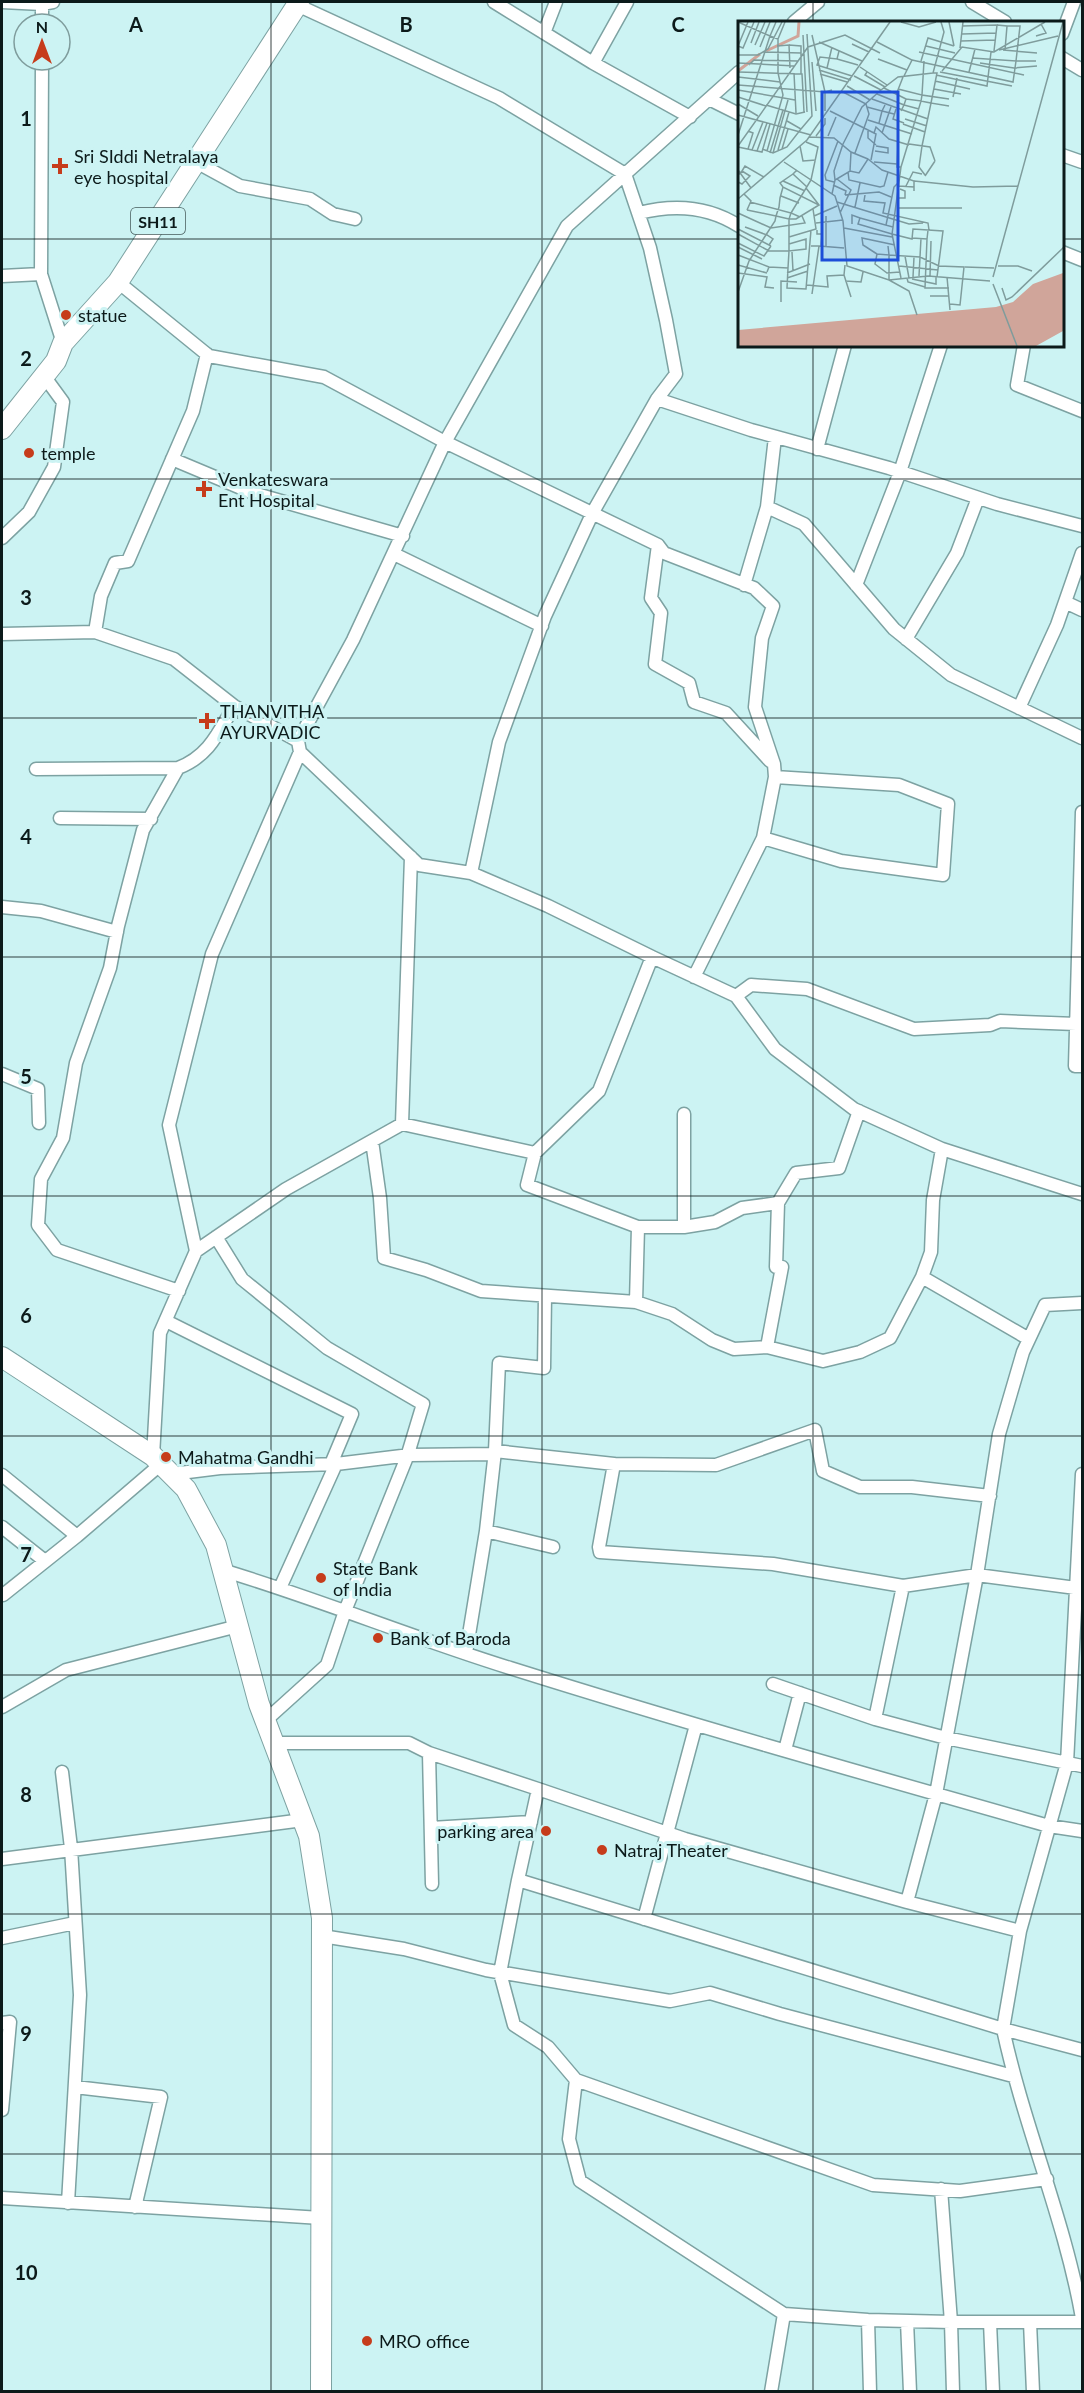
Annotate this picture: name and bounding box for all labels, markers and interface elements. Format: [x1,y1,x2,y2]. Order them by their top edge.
north arrow [12,12,72,72]
text: A [128,12,143,36]
text: B [399,12,413,36]
text: C [671,12,685,36]
text: N [36,17,48,36]
inset map [738,21,1063,346]
text: 1 [20,106,32,130]
place label: Sri SIddi Netralaya eye hospital [74,145,218,188]
marker: Sri SIddi Netralaya eye hospital [51,157,69,175]
road number: SH11 [131,208,185,234]
place label: statue [78,304,127,326]
marker: statue [59,308,73,322]
text: 2 [20,346,32,370]
place label: temple [41,442,96,464]
marker: temple [22,446,36,460]
place label: Venkateswara Ent Hospital [218,468,328,511]
marker: Venkateswara Ent Hospital [195,480,213,498]
text: 3 [20,585,32,609]
place label: THANVITHA AYURVADIC [220,700,325,743]
marker: THANVITHA AYURVADIC [198,712,216,730]
text: 4 [20,824,32,848]
text: 5 [20,1064,32,1088]
text: 6 [20,1303,32,1327]
place label: Mahatma Gandhi [178,1446,314,1468]
marker: Mahatma Gandhi [159,1450,173,1464]
text: 7 [20,1542,32,1566]
place label: State Bank of India [333,1557,419,1600]
marker: State Bank of India [314,1571,328,1585]
place label: Bank of Baroda [390,1627,511,1649]
marker: Bank of Baroda [371,1631,385,1645]
text: 8 [20,1782,32,1806]
place label: parking area [437,1820,534,1842]
marker: parking area [539,1824,553,1838]
place label: Natraj Theater [614,1839,728,1861]
marker: Natraj Theater [595,1843,609,1857]
text: 9 [20,2021,32,2045]
text: 10 [14,2260,38,2284]
place label: MRO office [379,2330,470,2352]
marker: MRO office [360,2334,374,2348]

